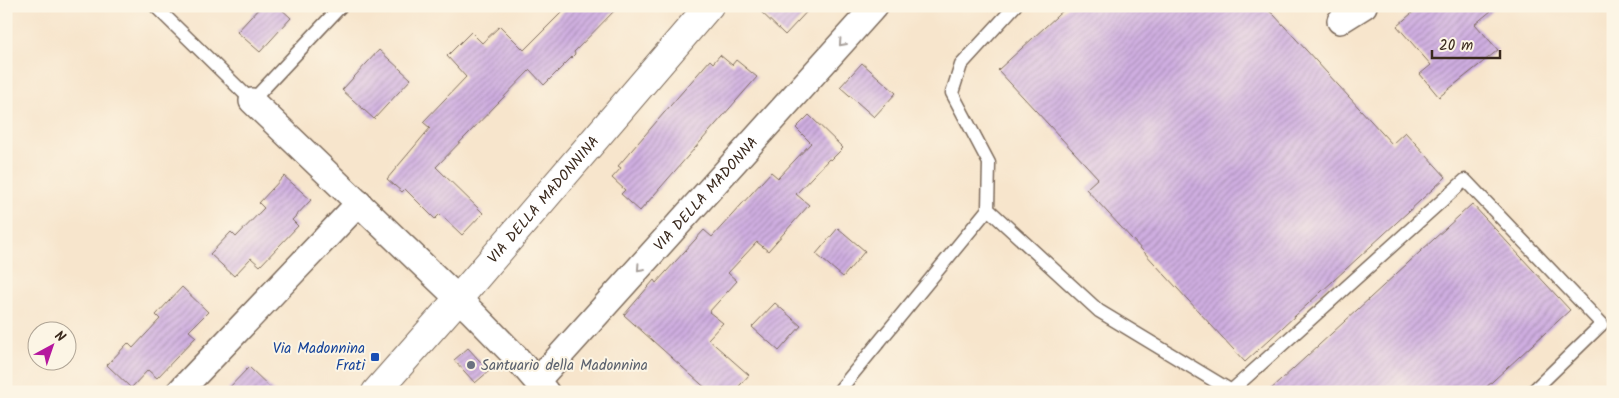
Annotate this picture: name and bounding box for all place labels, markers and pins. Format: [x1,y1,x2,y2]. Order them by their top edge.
place label: Via Madonnina Frati [273,337,366,378]
marker: Via Madonnina Frati [369,351,381,363]
place label: Santuario della Madonnina [481,354,648,378]
marker: Santuario della Madonnina [465,359,477,371]

